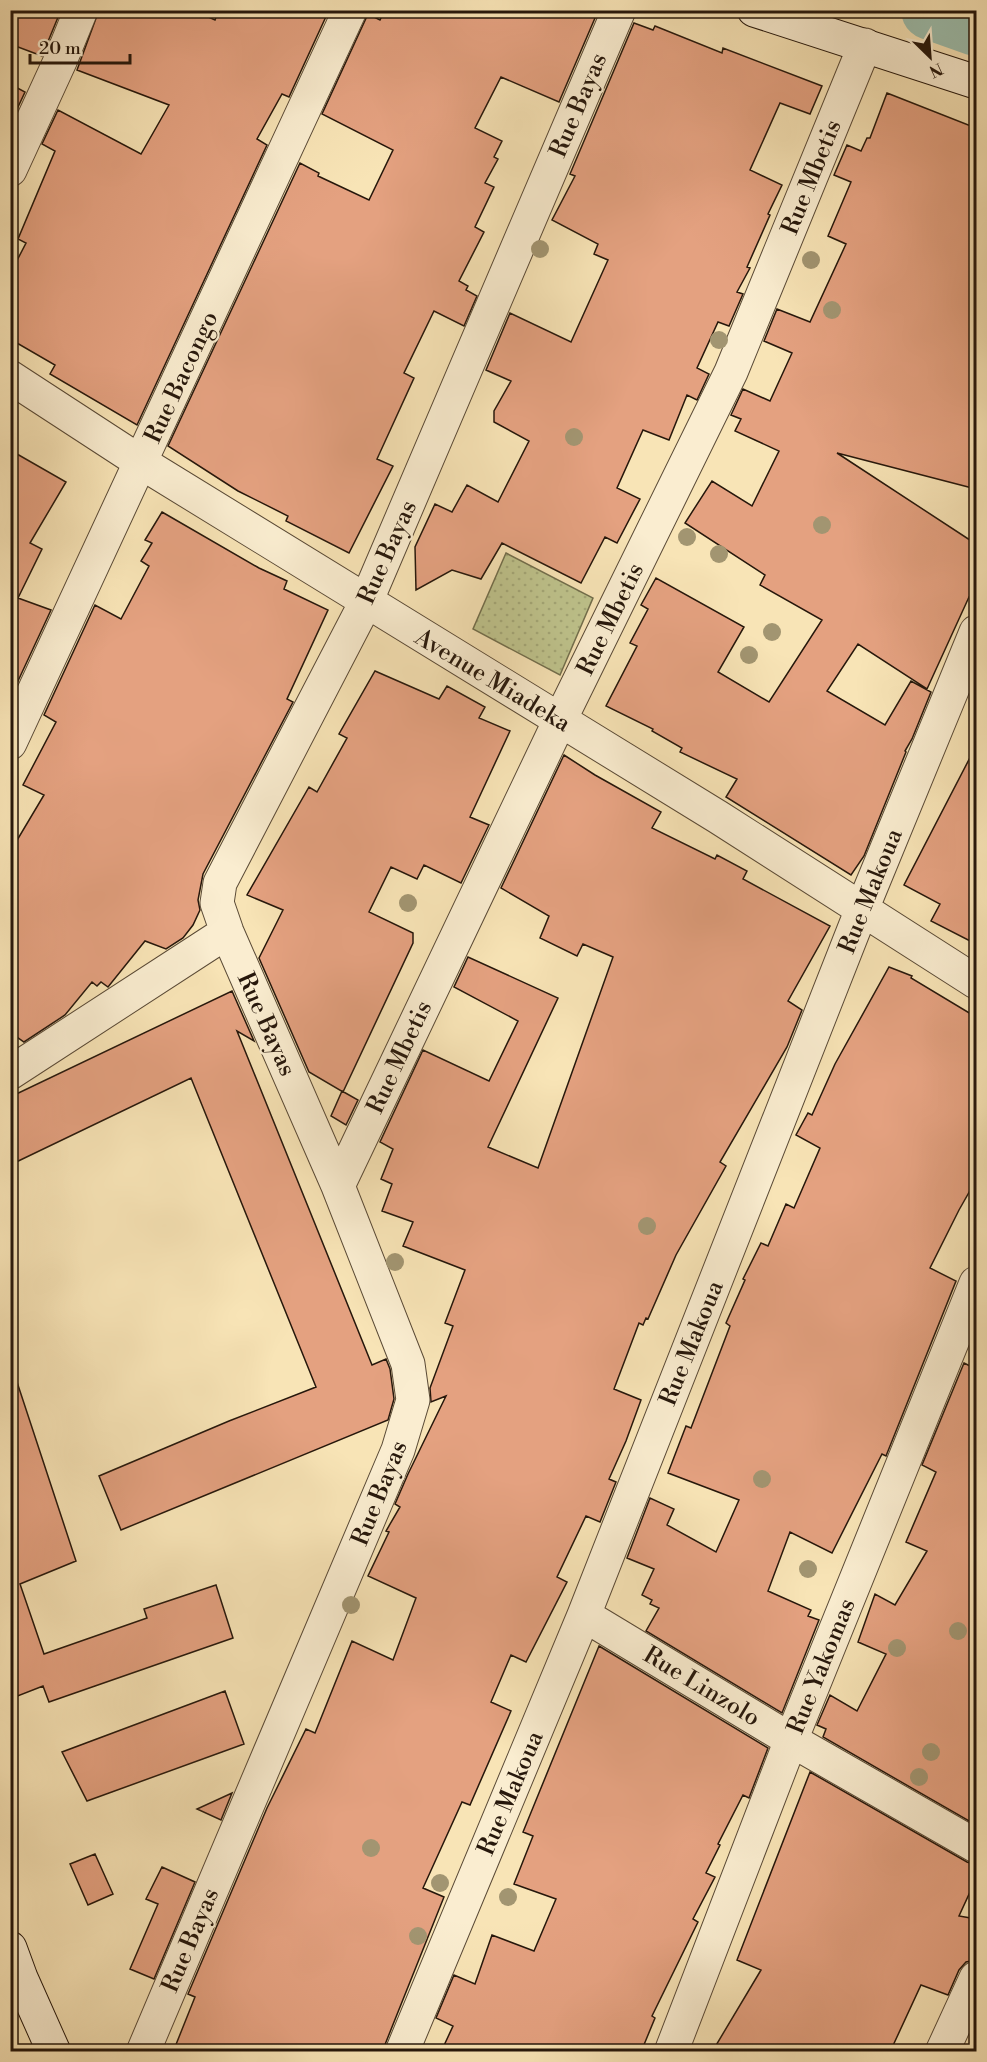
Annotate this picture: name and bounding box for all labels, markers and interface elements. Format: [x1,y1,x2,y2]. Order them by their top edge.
scale bar [30,27,130,65]
north arrow [900,27,960,87]
text: 20 m [39,37,81,60]
street label: Rue Bayas [544,49,614,162]
text: N [926,58,946,82]
street label: Rue Mbetis [775,116,849,239]
street label: Rue Bacongo [138,307,226,448]
street label: Rue Bayas [352,496,424,609]
street label: Rue Mbetis [571,558,651,681]
street label: Avenue Miadeka [408,622,577,740]
street label: Rue Makoua [832,824,910,958]
street label: Rue Bayas [230,968,302,1081]
street label: Rue Mbetis [361,996,439,1119]
street label: Rue Makoua [653,1276,731,1410]
street label: Rue Bayas [345,1437,415,1550]
street label: Rue Yakomas [781,1594,863,1738]
street label: Rue Linzolo [638,1640,765,1733]
street label: Rue Makoua [471,1726,551,1860]
street label: Rue Bayas [156,1884,226,1997]

